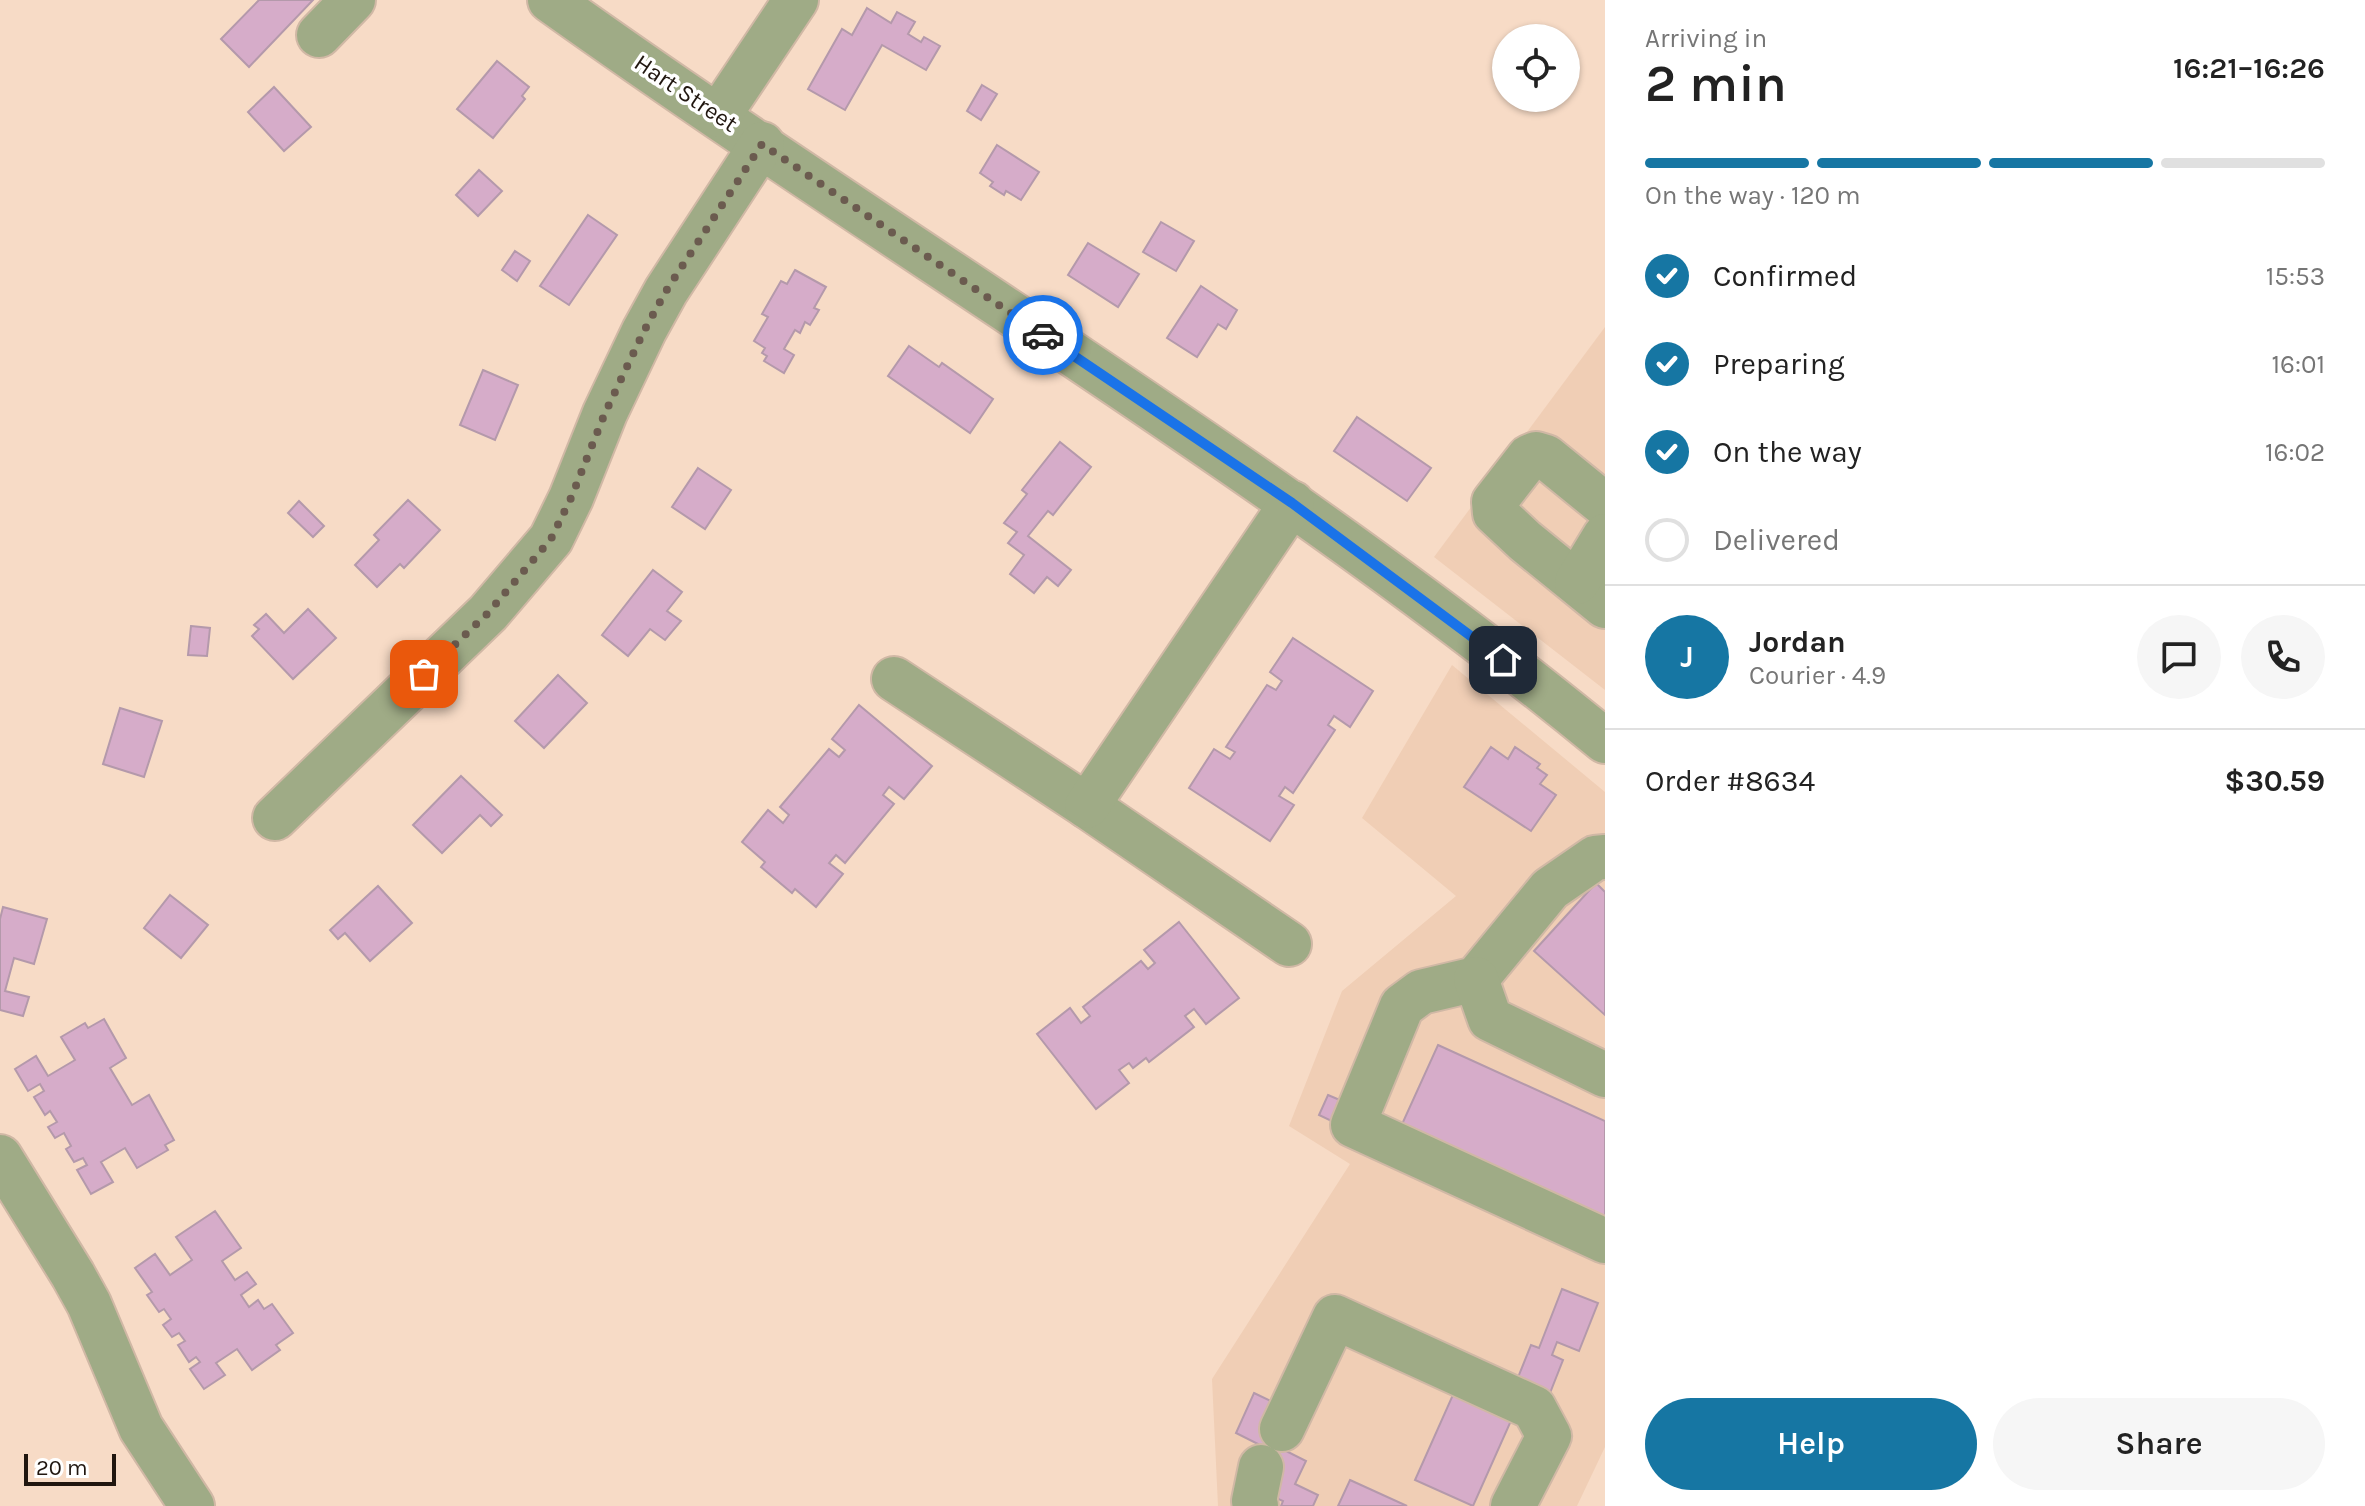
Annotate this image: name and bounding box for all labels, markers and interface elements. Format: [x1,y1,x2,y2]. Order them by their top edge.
text: Arriving in [1645,23,1767,54]
map controls [1492,24,1580,112]
button: locate [1492,24,1580,112]
street label: Hart Street [629,48,743,138]
text: 16:21–16:26 [2173,50,2325,86]
text: 2 min [1645,53,1787,114]
text: On the way · 120 m [1645,180,1860,211]
icon: check [1645,254,1689,298]
text: Confirmed [1713,258,1857,294]
text: 15:53 [2266,261,2325,292]
courier [1003,295,1083,375]
icon: car [1021,313,1065,357]
icon: check [1645,342,1689,386]
text: Preparing [1713,346,1845,382]
text: 16:01 [2272,349,2325,380]
icon: check [1645,430,1689,474]
text: On the way [1713,434,1862,470]
text: 16:02 [2265,437,2325,468]
text: Delivered [1713,522,1840,558]
button: chat [2137,615,2221,699]
button: phone [2241,615,2325,699]
text: Jordan [1749,624,1846,660]
pin [1469,626,1537,694]
icon: home [1481,638,1525,682]
text: J [1680,639,1694,675]
pin [390,640,458,708]
icon: bag [402,652,446,696]
text: Courier · 4.9 [1749,660,1886,691]
text: Order #8634 [1645,763,1815,799]
text: $30.59 [2224,763,2325,799]
button: Help [1645,1398,1977,1490]
button: Share [1993,1398,2325,1490]
scale bar [24,1450,116,1486]
text: 20 m [36,1455,88,1481]

